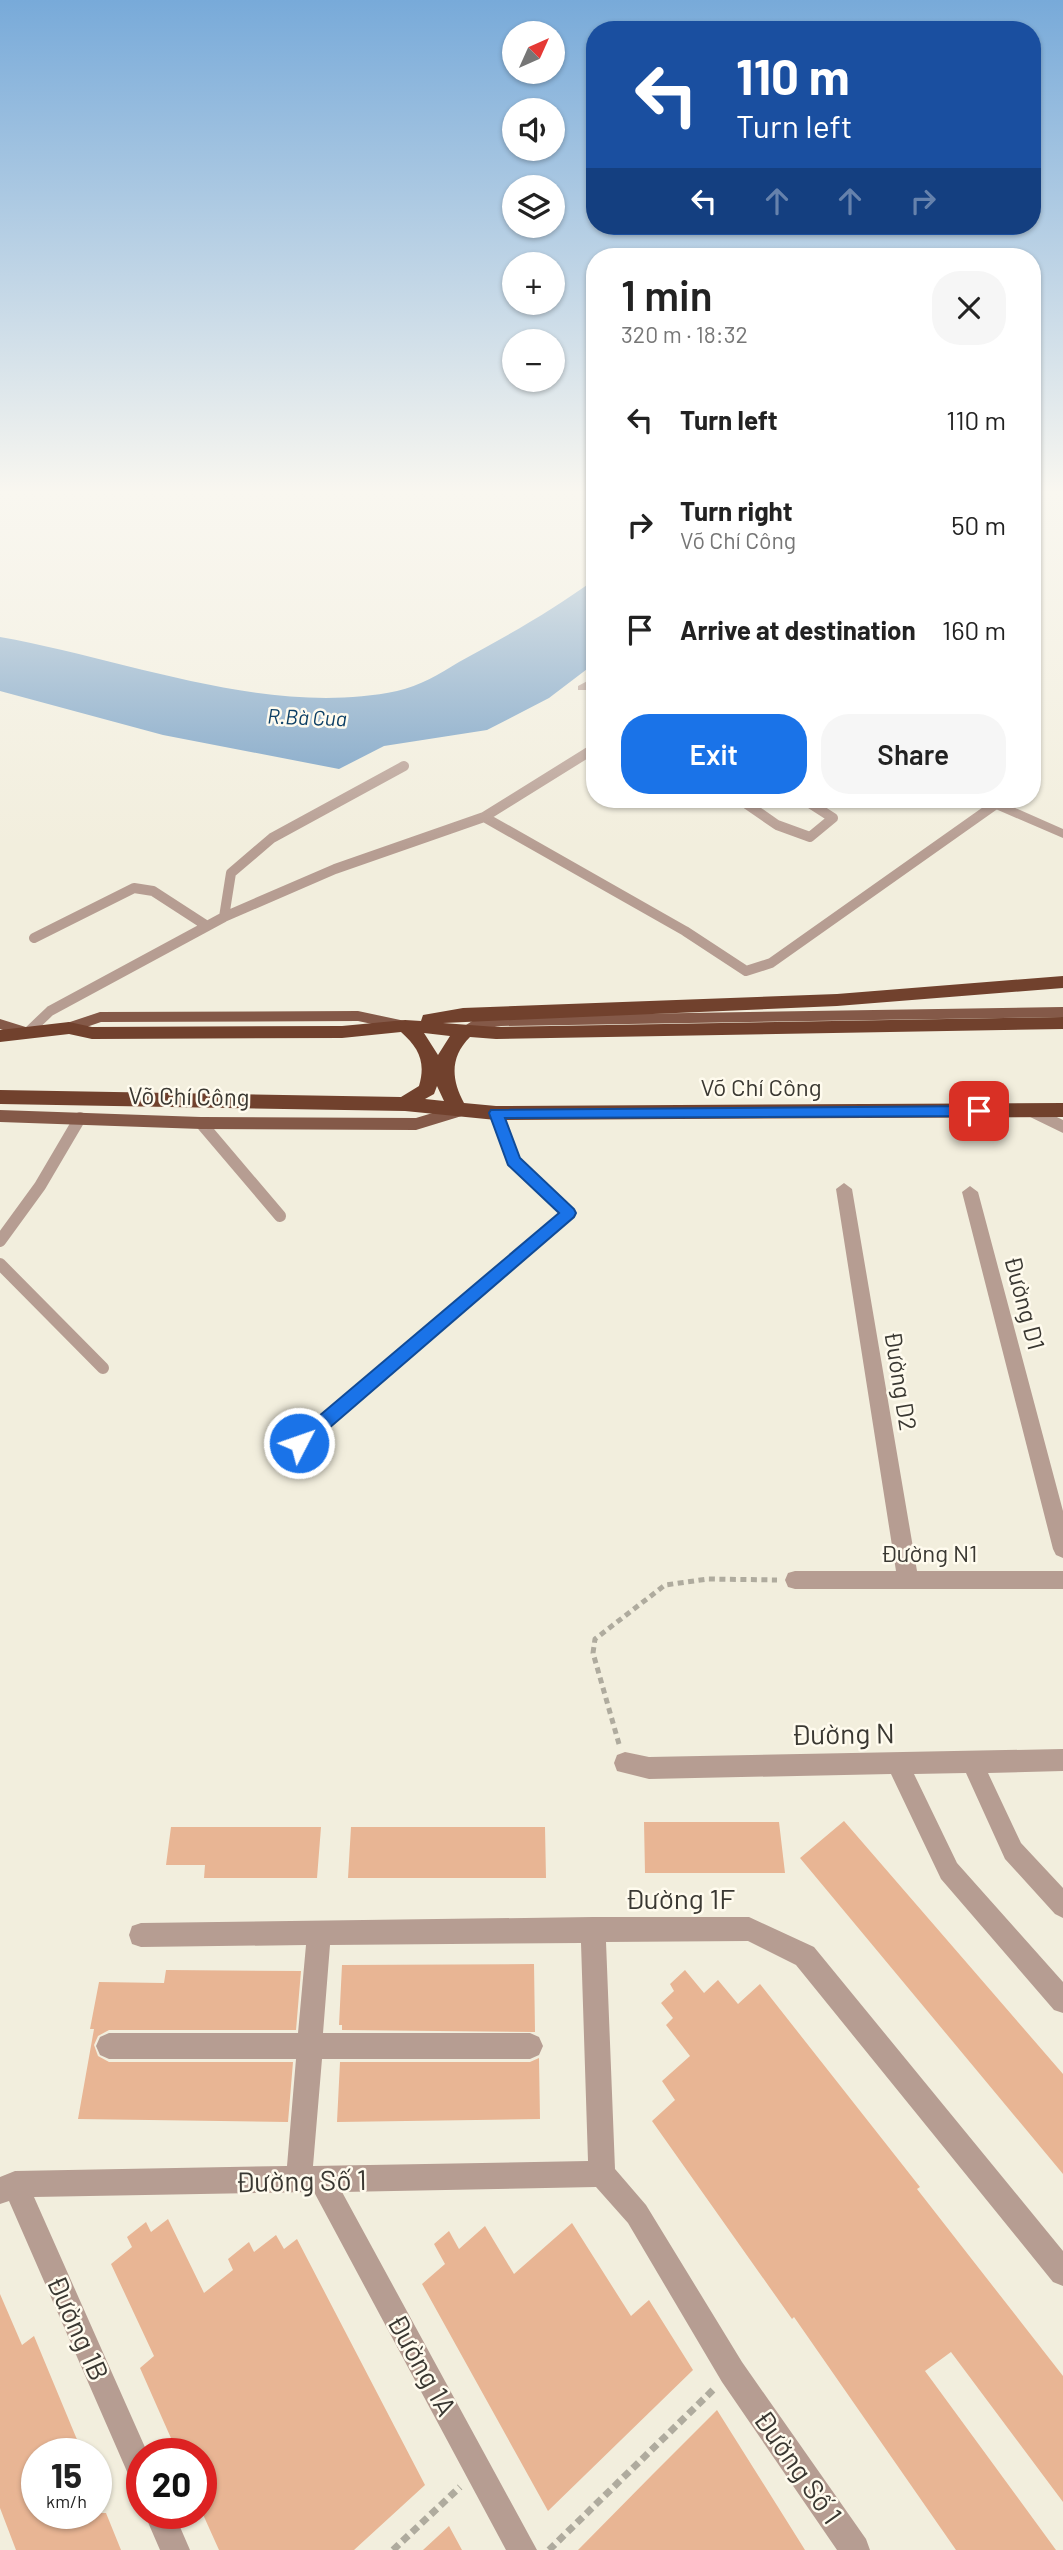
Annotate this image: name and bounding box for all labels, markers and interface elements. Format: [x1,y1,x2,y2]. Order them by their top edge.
north arrow [502,21,565,84]
map controls [502,21,565,392]
text: 110 m [736,46,850,105]
icon: left [621,49,712,140]
button: sound [502,98,565,161]
text: Turn left [736,106,853,144]
button: layers [502,175,565,238]
icon: left [685,182,723,220]
icon: ahead [758,182,796,220]
icon: ahead [831,182,869,220]
icon: right [904,182,942,220]
button: + [502,252,565,315]
text: 1 min [621,269,713,319]
button: close [932,271,1006,345]
text: 320 m · 18:32 [621,320,748,348]
button: − [502,329,565,392]
icon: left [621,401,659,439]
text: Turn left [680,404,778,435]
text: 110 m [946,404,1006,435]
text: Turn right [680,495,793,526]
icon: right [621,506,659,544]
text: 50 m [951,509,1006,540]
text: Võ Chí Công [680,526,796,554]
icon: arrive [621,611,659,649]
text: Arrive at destination [680,614,916,645]
text: 160 m [942,614,1006,645]
water label: R.Bà Cua [267,703,347,730]
button: Exit [621,714,807,794]
button: Share [821,714,1006,794]
street label: Võ Chí Công [700,1072,822,1101]
street label: Võ Chí Công [128,1080,250,1111]
pin [949,1081,1009,1141]
icon: arrive [960,1092,998,1130]
street label: Đường D1 [999,1253,1052,1353]
street label: Đường D2 [879,1329,924,1432]
position arrow [262,1406,336,1480]
street label: Đường N1 [880,1538,978,1567]
street label: Đường N [791,1715,895,1751]
street label: Đường 1F [625,1881,735,1915]
street label: Đường Số 1 [235,2162,367,2198]
street label: Đường 1B [41,2270,117,2386]
street label: Đường 1A [381,2308,465,2421]
street label: Đường Số 1 [747,2403,850,2530]
speed limit sign: 20 [126,2438,217,2529]
text: 15 [51,2453,82,2495]
text: km/h [46,2490,87,2512]

